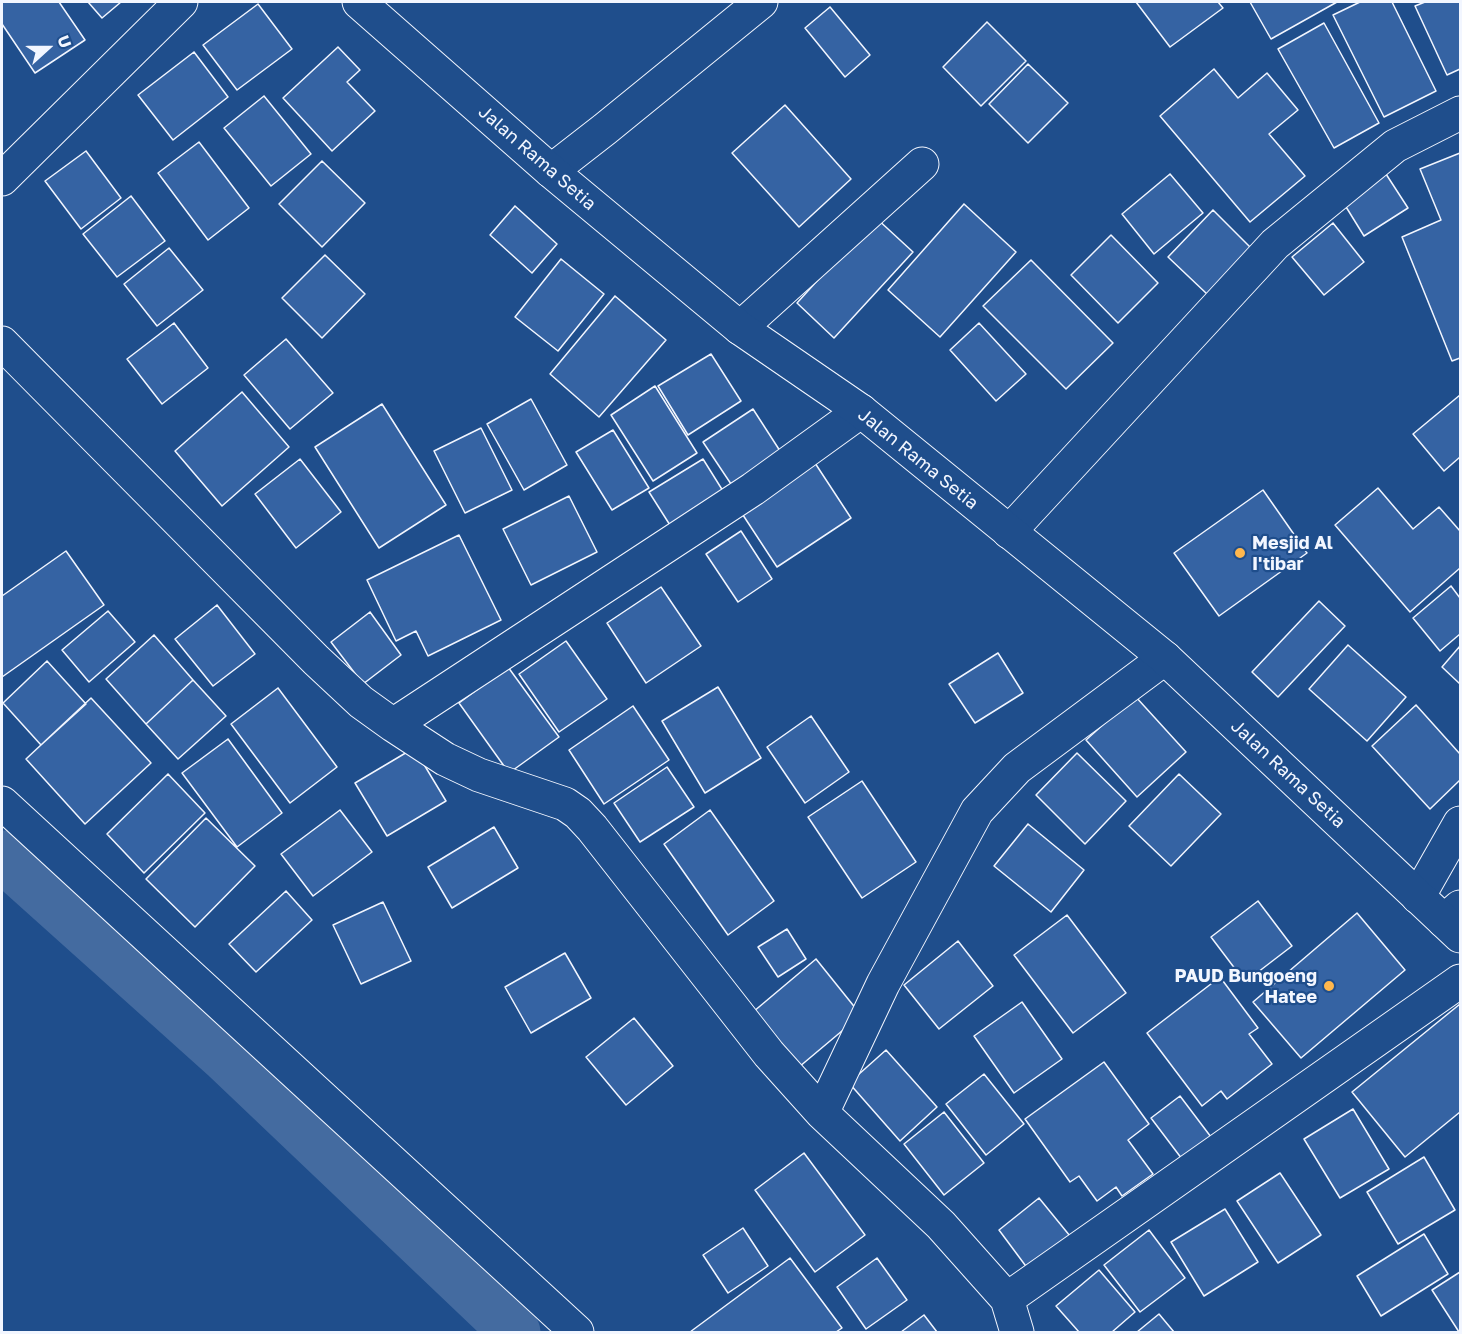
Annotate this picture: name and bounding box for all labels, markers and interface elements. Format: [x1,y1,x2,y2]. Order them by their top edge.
north arrow [18,18,78,78]
text: U [53,33,76,51]
street label: Jalan Rama Setia [474,101,600,215]
street label: Jalan Rama Setia [853,404,983,514]
place label: Mesjid Al I'tibar [1252,532,1333,574]
marker: Mesjid Al I'tibar [1233,546,1247,560]
street label: Jalan Rama Setia [1226,715,1350,833]
place label: PAUD Bungoeng Hatee [1175,965,1317,1008]
marker: PAUD Bungoeng Hatee [1322,979,1336,993]

